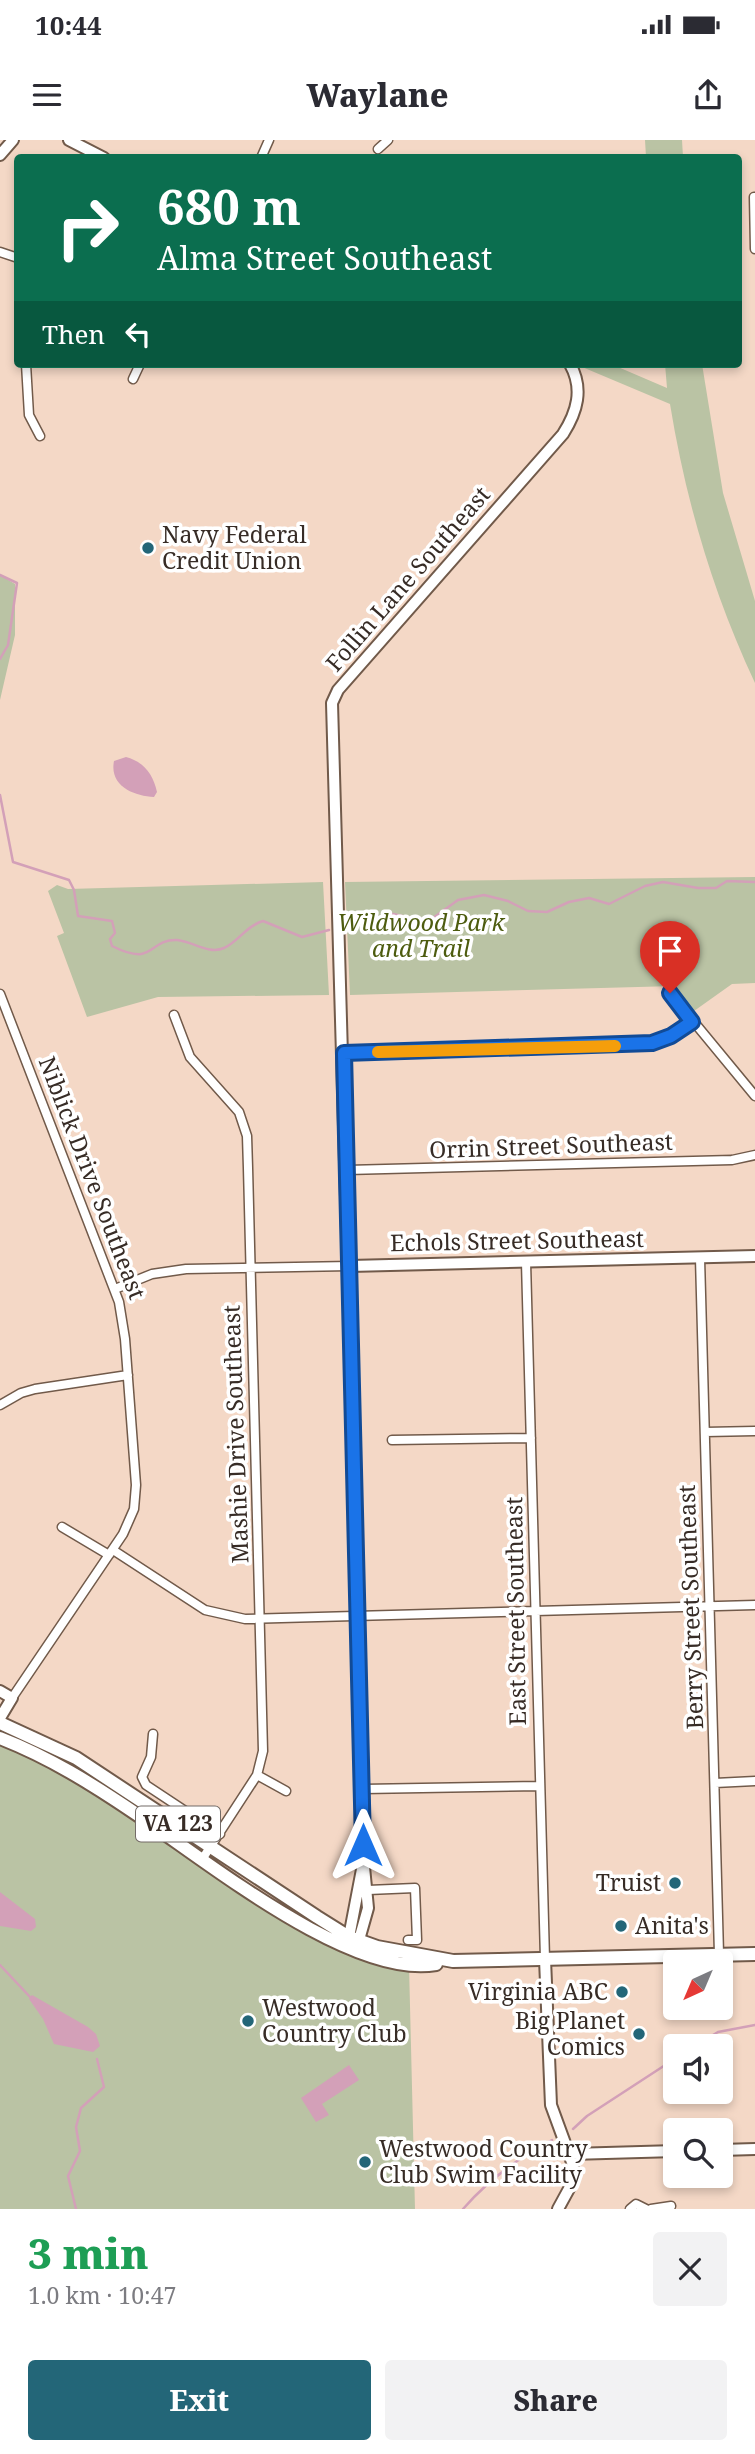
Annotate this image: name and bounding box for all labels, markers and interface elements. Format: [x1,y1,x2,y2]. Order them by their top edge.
text: 10:44 [35,7,102,43]
text: Waylane [307,73,448,116]
icon: menu [28,76,66,114]
icon: share [689,76,727,114]
text: 680 m [157,173,301,239]
icon: right [42,182,133,273]
text: Alma Street Southeast [157,236,492,279]
icon: left [119,315,157,353]
text: Then [42,316,105,352]
street label: Follin Lane Southeast [318,479,497,678]
place label: Navy Federal Credit Union [162,518,307,576]
marker: Navy Federal Credit Union [140,540,156,556]
park label: Wildwood Park and Trail [337,906,506,964]
pin [640,921,700,993]
icon: arrive [651,932,689,970]
street label: Niblick Drive Southeast [32,1052,154,1304]
street label: Orrin Street Southeast [429,1125,673,1165]
street label: Echols Street Southeast [390,1222,644,1258]
street label: Mashie Drive Southeast [214,1304,256,1564]
street label: Berry Street Southeast [670,1484,710,1730]
street label: East Street Southeast [497,1496,533,1726]
road number: VA 123 [136,1806,220,1842]
position arrow [326,1808,400,1882]
place label: Truist [596,1866,661,1898]
marker: Truist [667,1875,683,1891]
place label: Anita's [635,1909,709,1941]
marker: Anita's [613,1918,629,1934]
north arrow [663,1950,733,2020]
map controls [663,1950,733,2188]
place label: Virginia ABC [468,1975,608,2007]
marker: Virginia ABC [614,1984,630,2000]
place label: Westwood Country Club [262,1991,407,2049]
place label: Big Planet Comics [515,2004,625,2062]
marker: Westwood Country Club [240,2013,256,2029]
marker: Big Planet Comics [631,2026,647,2042]
button: sound [663,2034,733,2104]
button: search [663,2118,733,2188]
place label: Westwood Country Club Swim Facility [379,2132,588,2190]
marker: Westwood Country Club Swim Facility [357,2154,373,2170]
text: 3 min [28,2224,149,2281]
button: close [653,2232,727,2306]
text: 1.0 km · 10:47 [28,2279,176,2311]
button: Exit [28,2360,371,2440]
button: Share [385,2360,727,2440]

